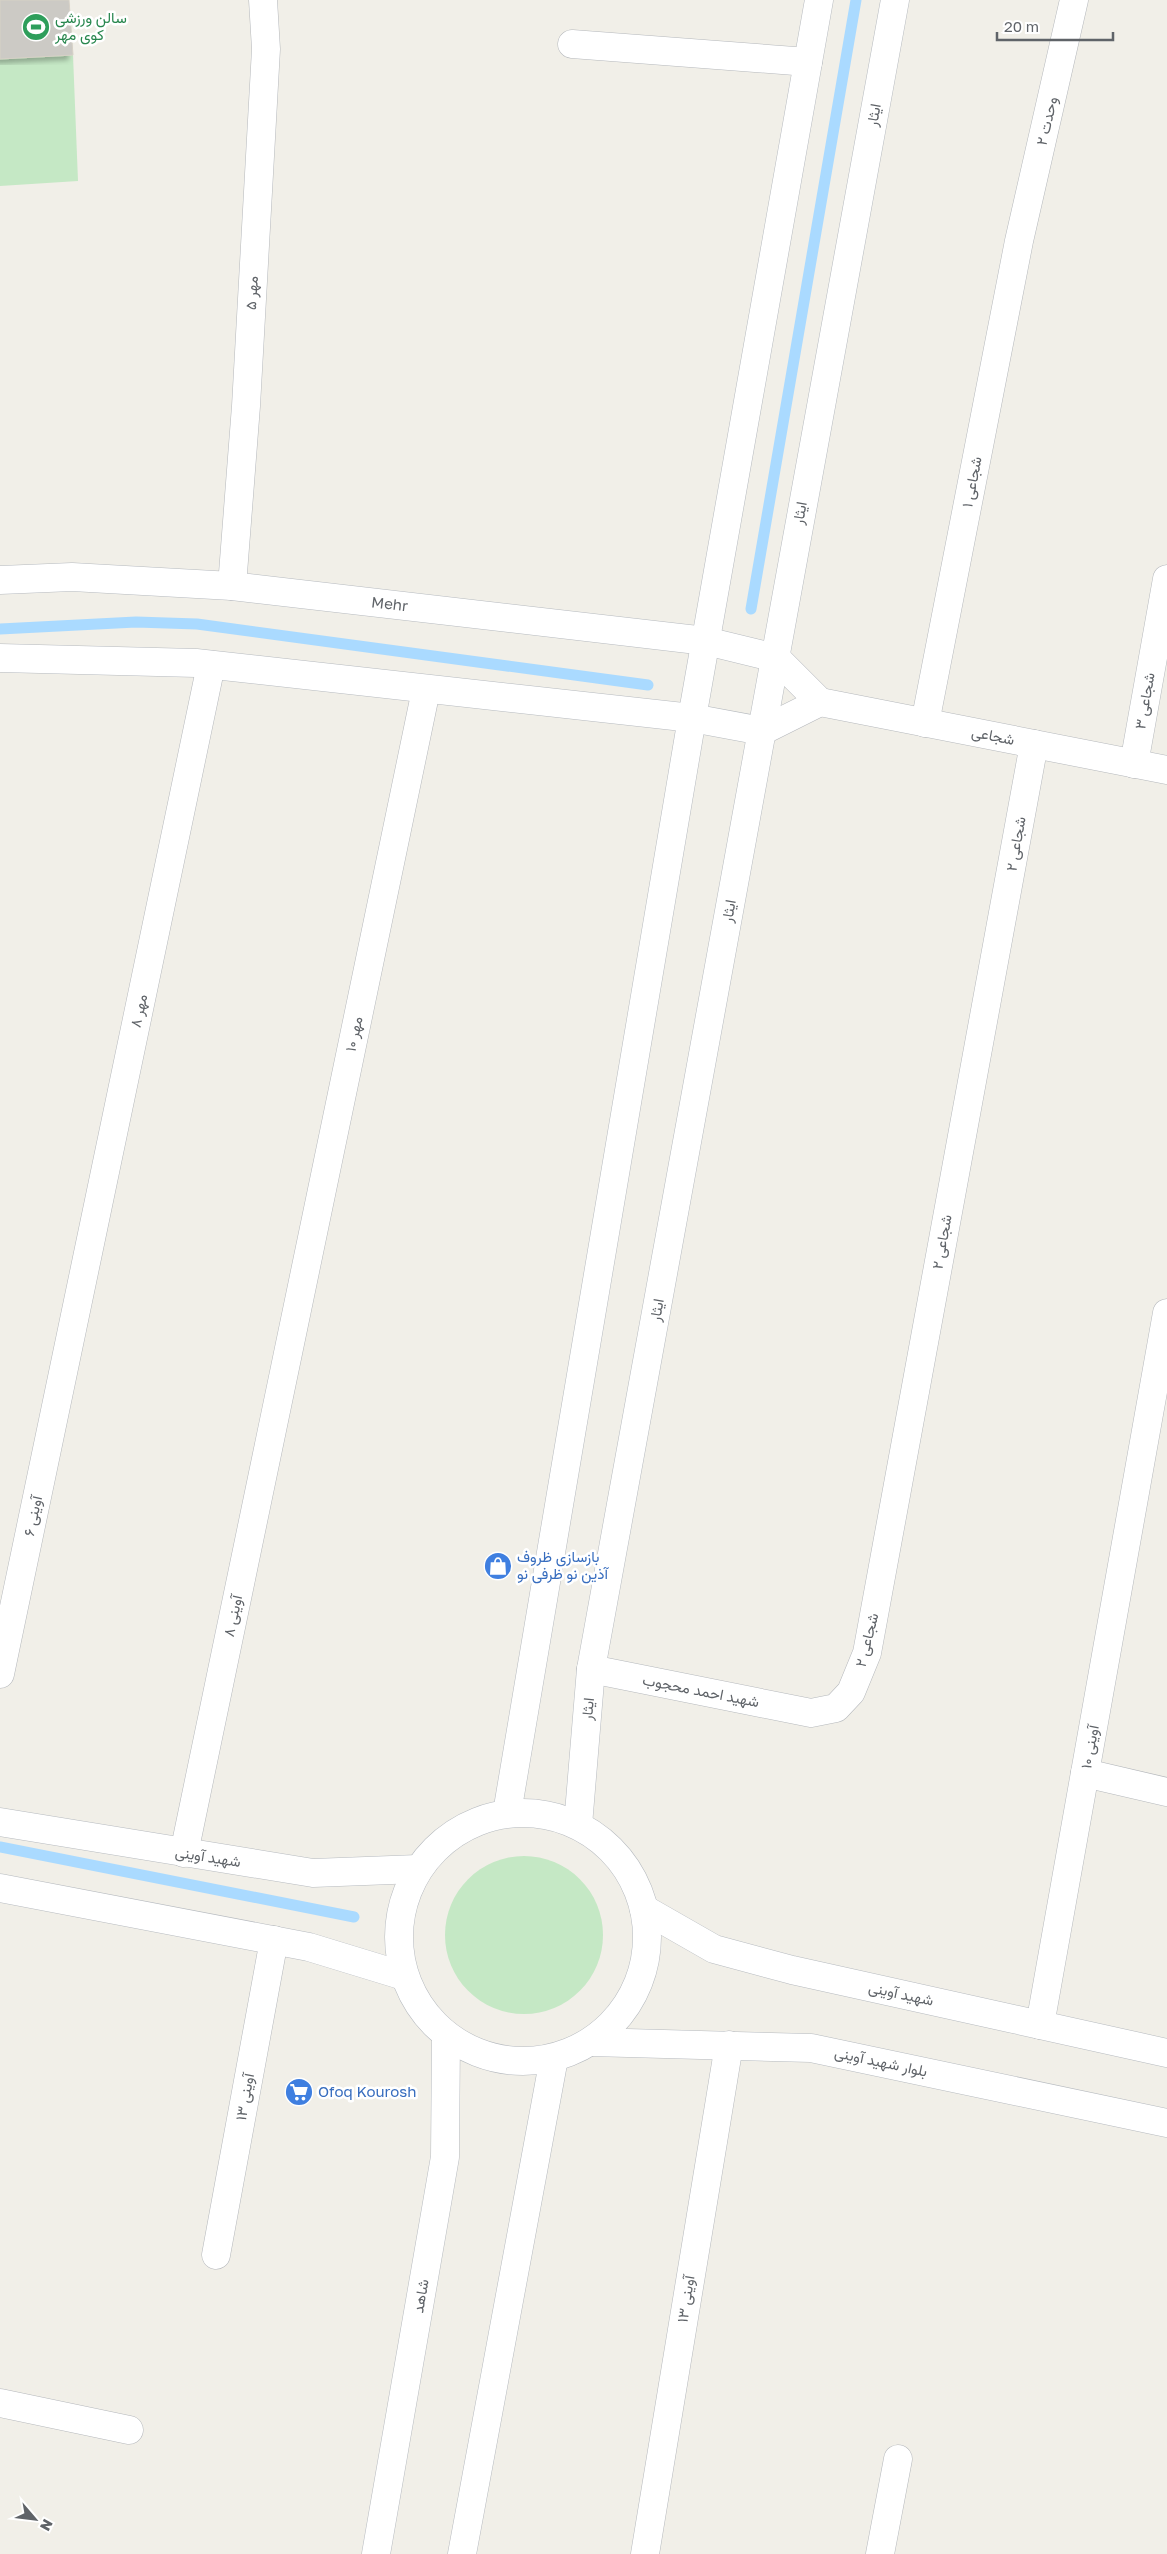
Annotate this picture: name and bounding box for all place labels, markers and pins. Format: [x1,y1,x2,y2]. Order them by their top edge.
place label: سالن ورزشی کوی مهر [54,8,127,45]
sports icon: سالن ورزشی کوی مهر [21,12,51,42]
place label: بازسازی ظروف آذین نو ظرفی نو [517,1547,609,1584]
shop icon: بازسازی ظروف آذین نو ظرفی نو [483,1551,513,1581]
supermarket icon: Ofoq Kourosh [284,2077,314,2107]
place label: Ofoq Kourosh [318,2082,416,2100]

